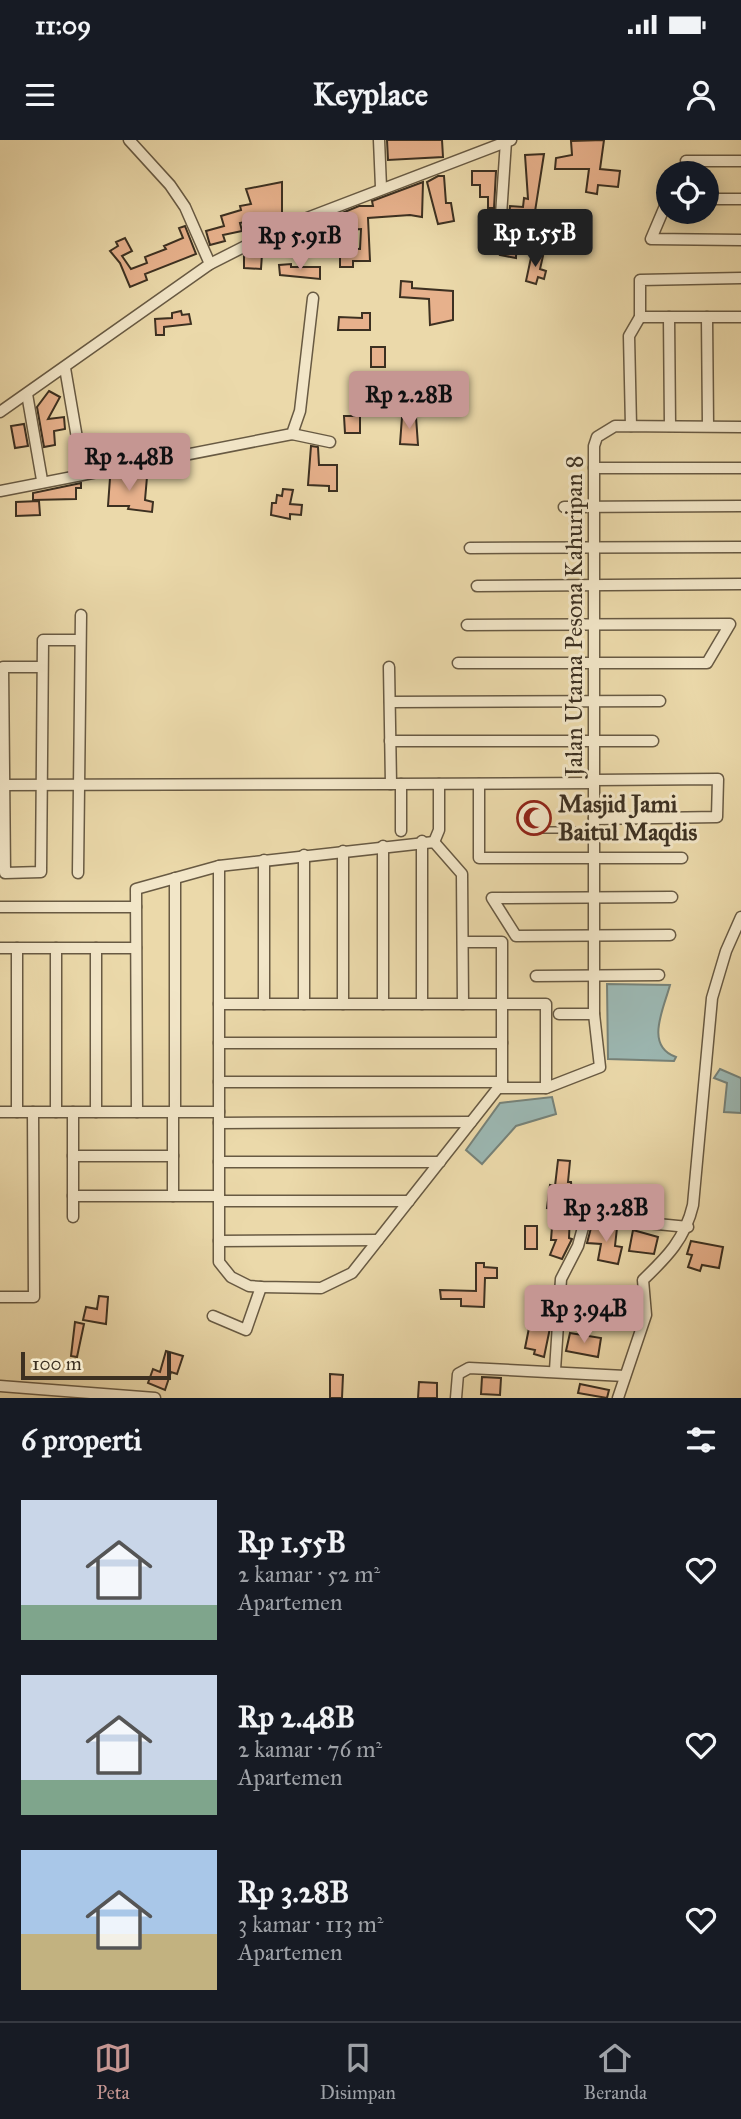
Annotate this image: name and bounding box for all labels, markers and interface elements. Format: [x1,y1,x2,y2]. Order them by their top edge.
text: 11:09 [35,9,91,41]
text: Keyplace [313,75,428,114]
icon: menu [21,76,59,114]
icon: person [682,76,720,114]
map controls [656,161,719,224]
button: locate [656,161,719,224]
pin: Rp 1.55B [463,209,607,269]
pin: Rp 5.91B [228,212,372,272]
text: Rp 1.55B [494,218,576,246]
text: Rp 5.91B [258,221,342,249]
pin: Rp 2.28B [337,372,481,431]
text: Rp 2.28B [365,380,453,408]
pin: Rp 2.48B [57,434,201,493]
text: Rp 2.48B [84,442,174,470]
street label: Jalan Utama Pesona Kahuripan 8 [559,456,589,779]
place label: Masjid Jami Baitul Maqdis [558,789,697,847]
mosque icon: Masjid Jami Baitul Maqdis [515,799,553,837]
pin: Rp 3.28B [534,1184,678,1244]
text: Rp 3.28B [563,1193,649,1221]
pin: Rp 3.94B [512,1286,656,1345]
text: Rp 3.94B [540,1294,628,1322]
scale bar [21,1349,172,1381]
text: 100 m [32,1352,82,1375]
icon: filters [682,1421,720,1459]
text: 6 properti [21,1422,142,1458]
text: Rp 1.55B [238,1524,346,1560]
icon: home [77,1528,161,1612]
icon: heart [682,1551,720,1589]
text: 2 kamar · 52 m² [238,1560,380,1588]
text: Apartemen [238,1588,342,1616]
text: Rp 2.48B [238,1699,355,1735]
icon: home [77,1703,161,1787]
icon: heart [682,1726,720,1764]
text: 2 kamar · 76 m² [238,1735,382,1763]
text: Apartemen [238,1763,342,1791]
text: Rp 3.28B [238,1874,349,1910]
icon: home [77,1878,161,1962]
icon: heart [682,1901,720,1939]
text: 3 kamar · 113 m² [238,1910,383,1938]
text: Apartemen [238,1938,342,1966]
tab: Peta [94,2039,132,2104]
tab: Disimpan [320,2039,396,2104]
tab: Beranda [584,2039,647,2104]

